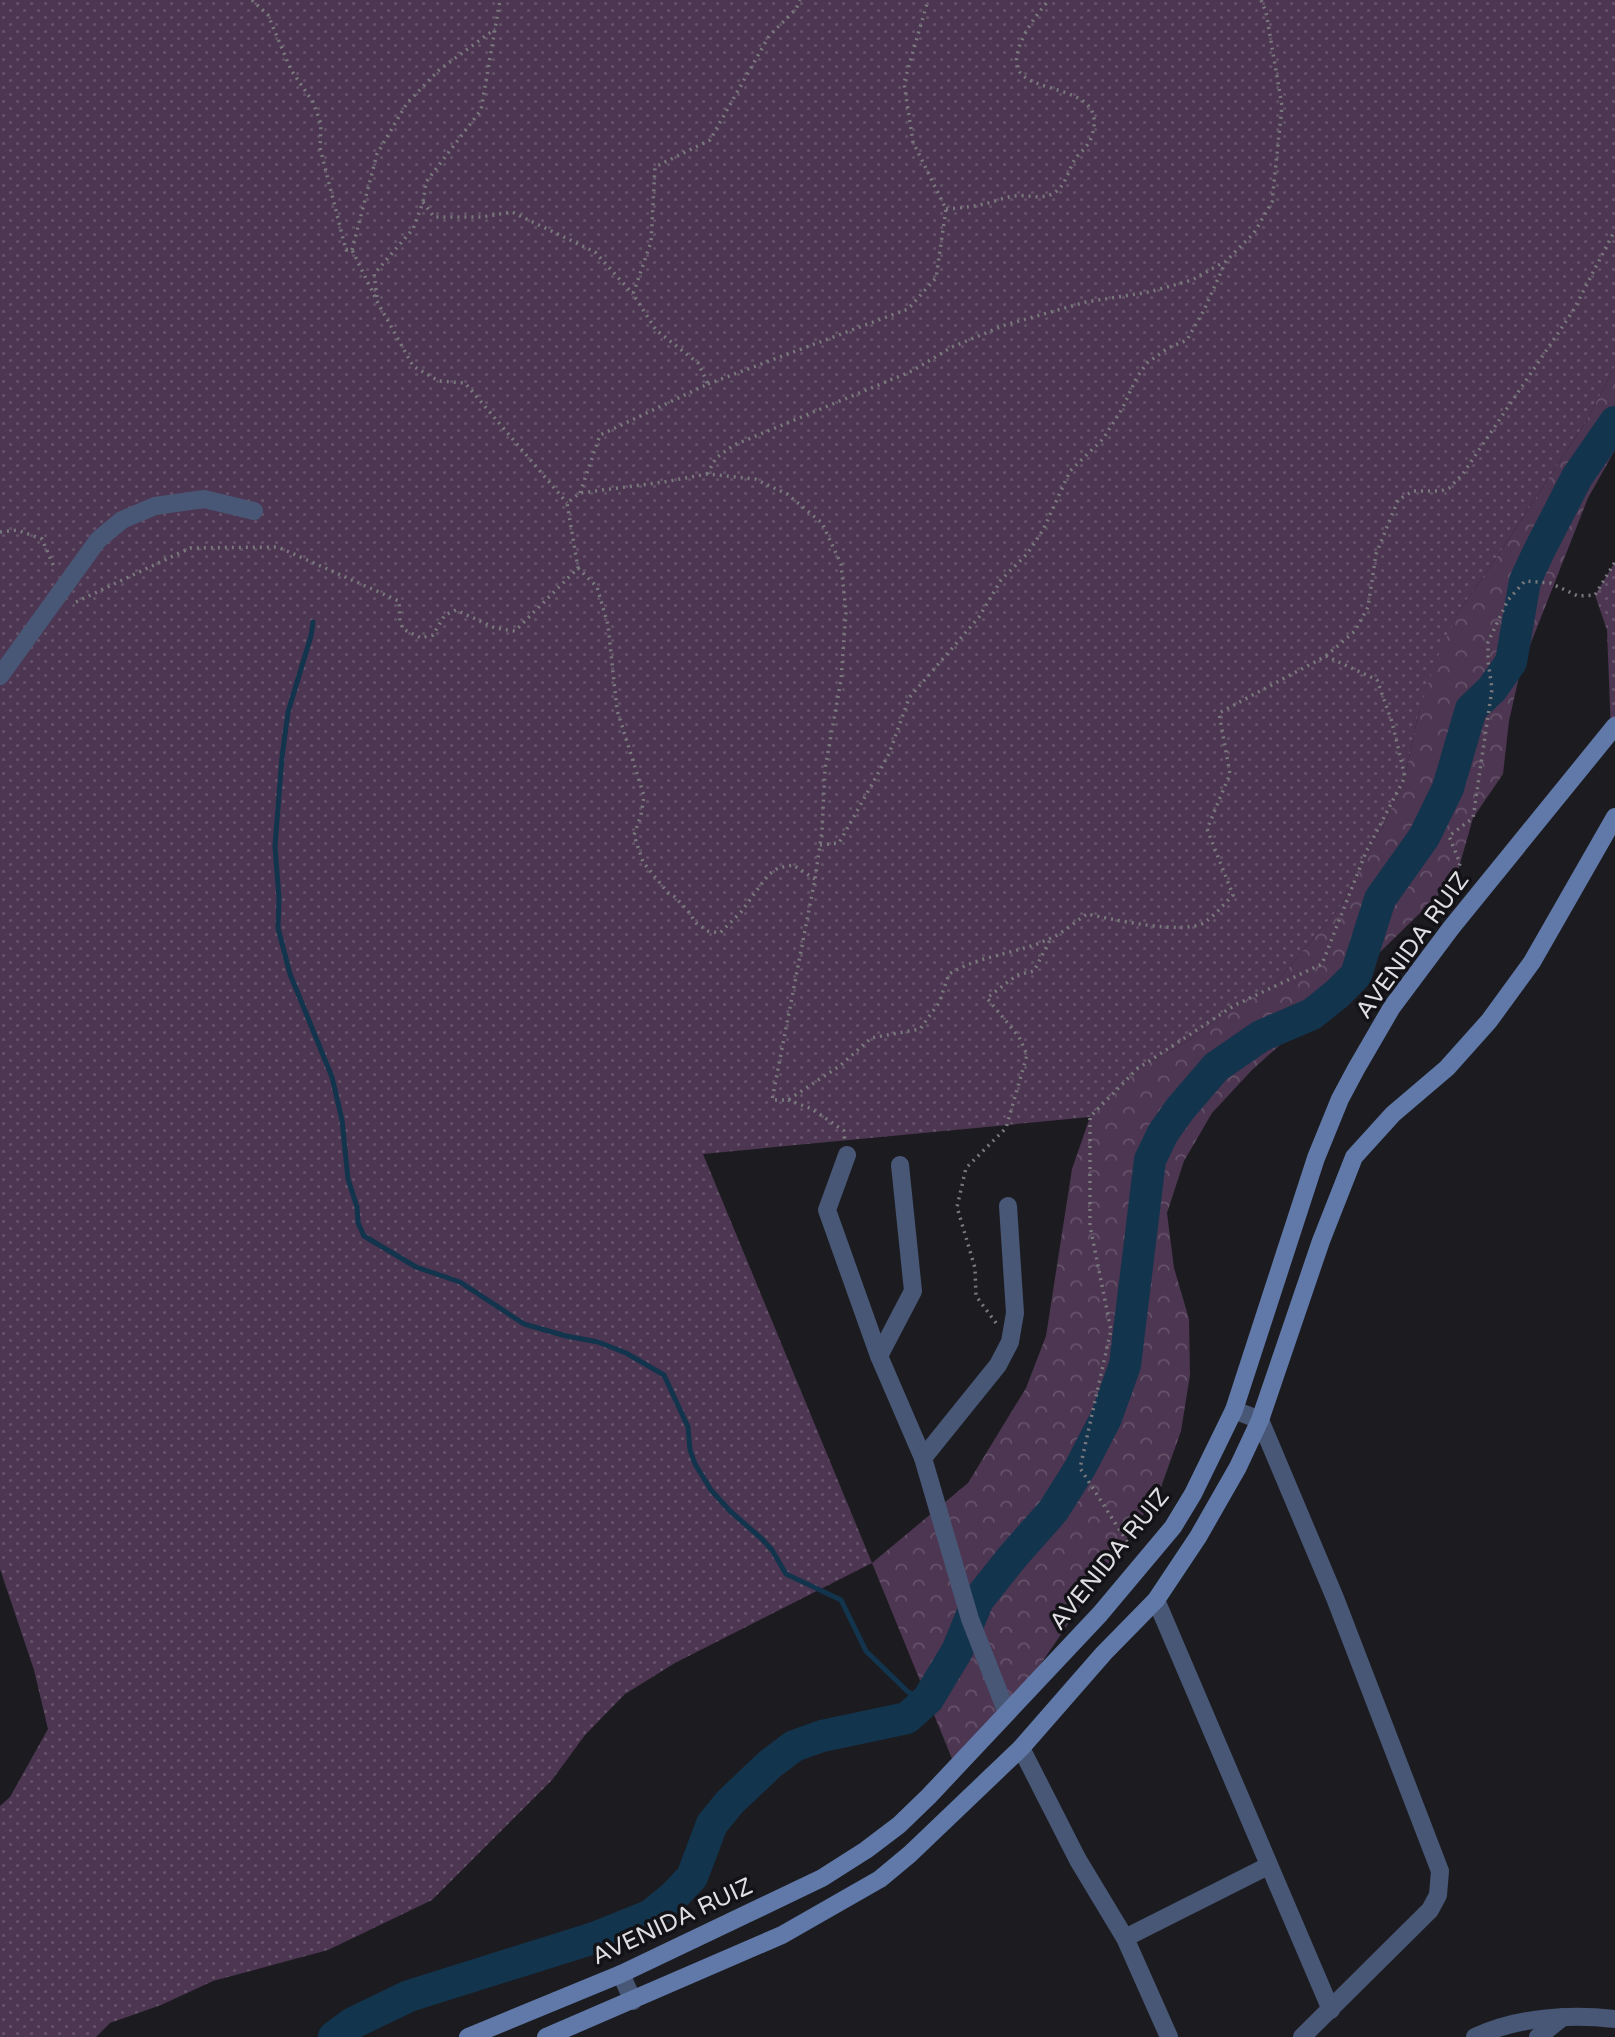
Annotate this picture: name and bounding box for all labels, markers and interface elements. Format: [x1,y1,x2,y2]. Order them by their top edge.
street label: AVENIDA RUIZ [1349,866,1475,1024]
street label: AVENIDA RUIZ [1043,1483,1175,1636]
street label: AVENIDA RUIZ [587,1872,757,1971]

